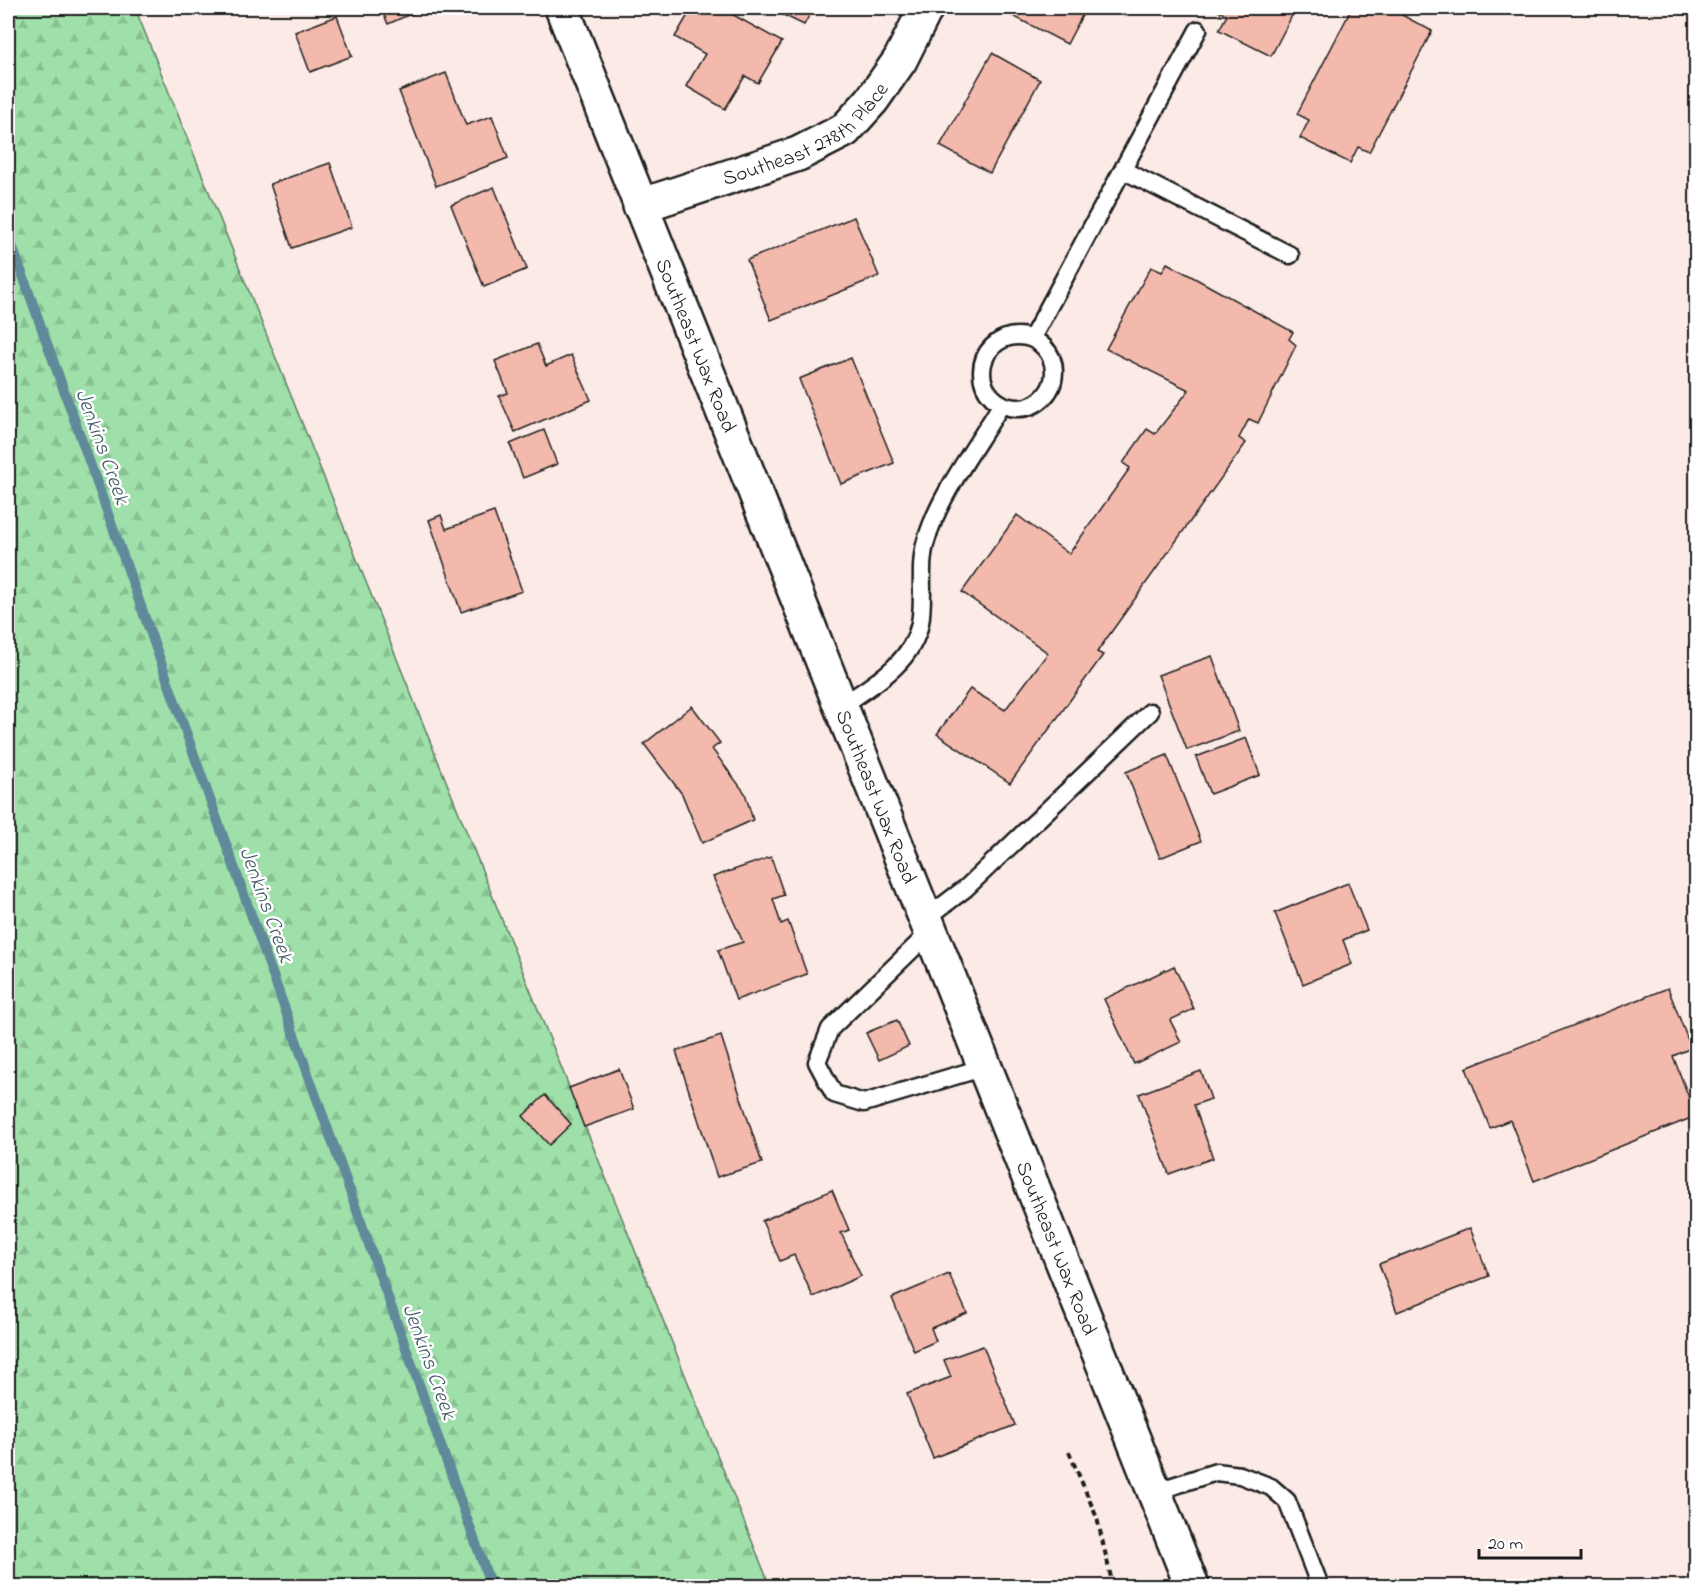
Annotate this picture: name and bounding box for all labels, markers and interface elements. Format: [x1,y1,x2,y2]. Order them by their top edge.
street label: Southeast 278th Place [719,76,897,195]
street label: Southeast Wax Road [646,254,743,438]
water label: Jenkins Creek [65,385,137,511]
street label: Southeast Wax Road [827,706,923,889]
water label: Jenkins Creek [229,843,301,969]
street label: Southeast Wax Road [1007,1157,1103,1340]
water label: Jenkins Creek [392,1300,464,1426]
scale bar [1479,1522,1581,1560]
text: 20 m [1488,1532,1523,1558]

